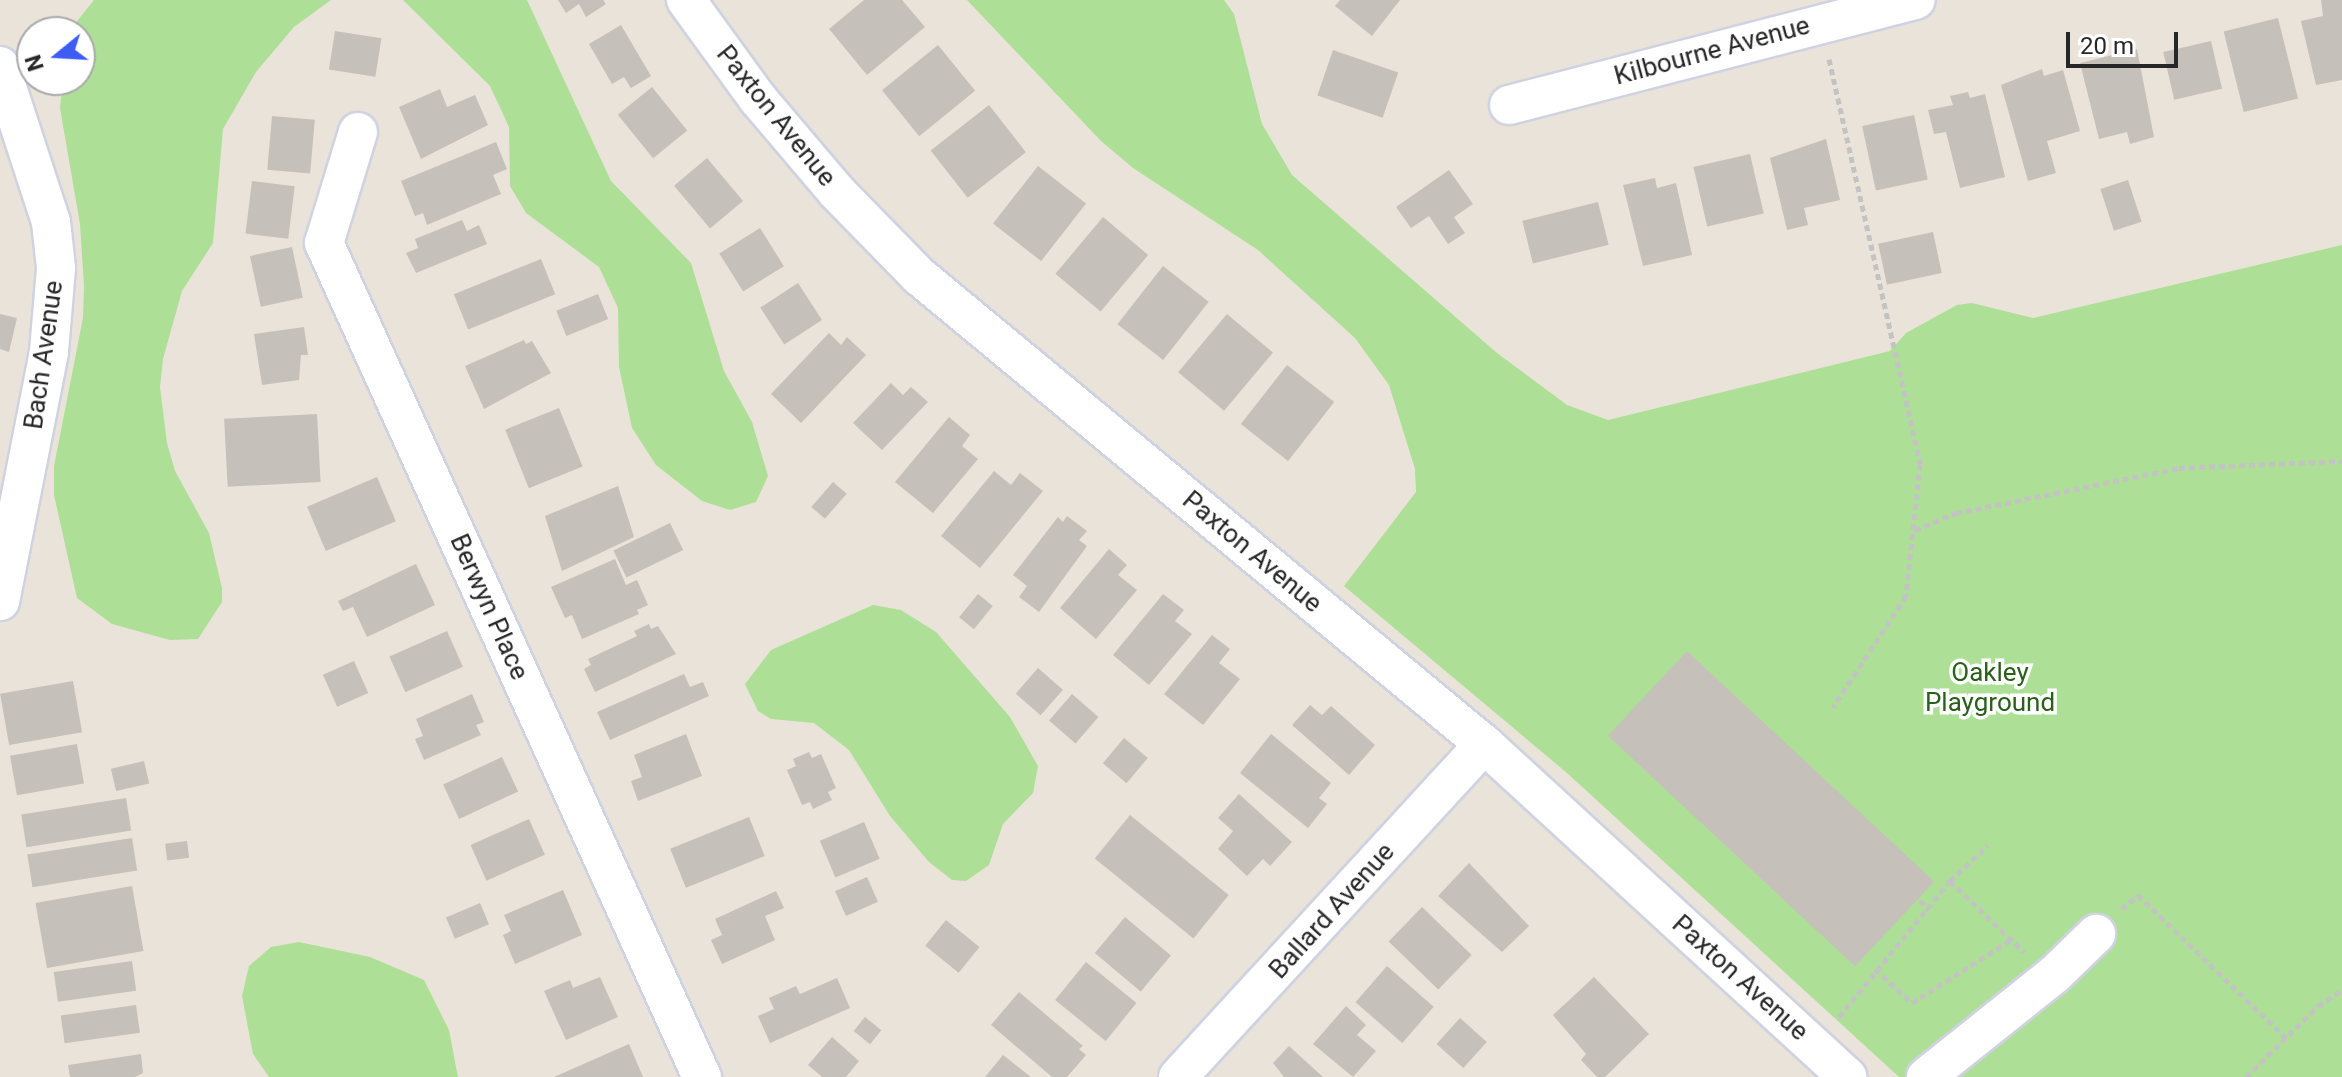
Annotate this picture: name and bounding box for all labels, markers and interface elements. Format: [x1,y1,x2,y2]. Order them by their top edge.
street label: Kilbourne Avenue [1611,10,1813,92]
north arrow [16,16,96,96]
scale bar [2070,16,2182,66]
text: 20 m [2080,32,2134,60]
street label: Paxton Avenue [710,39,842,193]
text: N [20,52,49,74]
street label: Bach Avenue [18,279,70,431]
street label: Paxton Avenue [1176,485,1328,619]
street label: Berwyn Place [443,529,535,685]
park label: Oakley Playground [1925,657,2055,718]
street label: Ballard Avenue [1263,837,1401,985]
street label: Paxton Avenue [1666,909,1814,1047]

